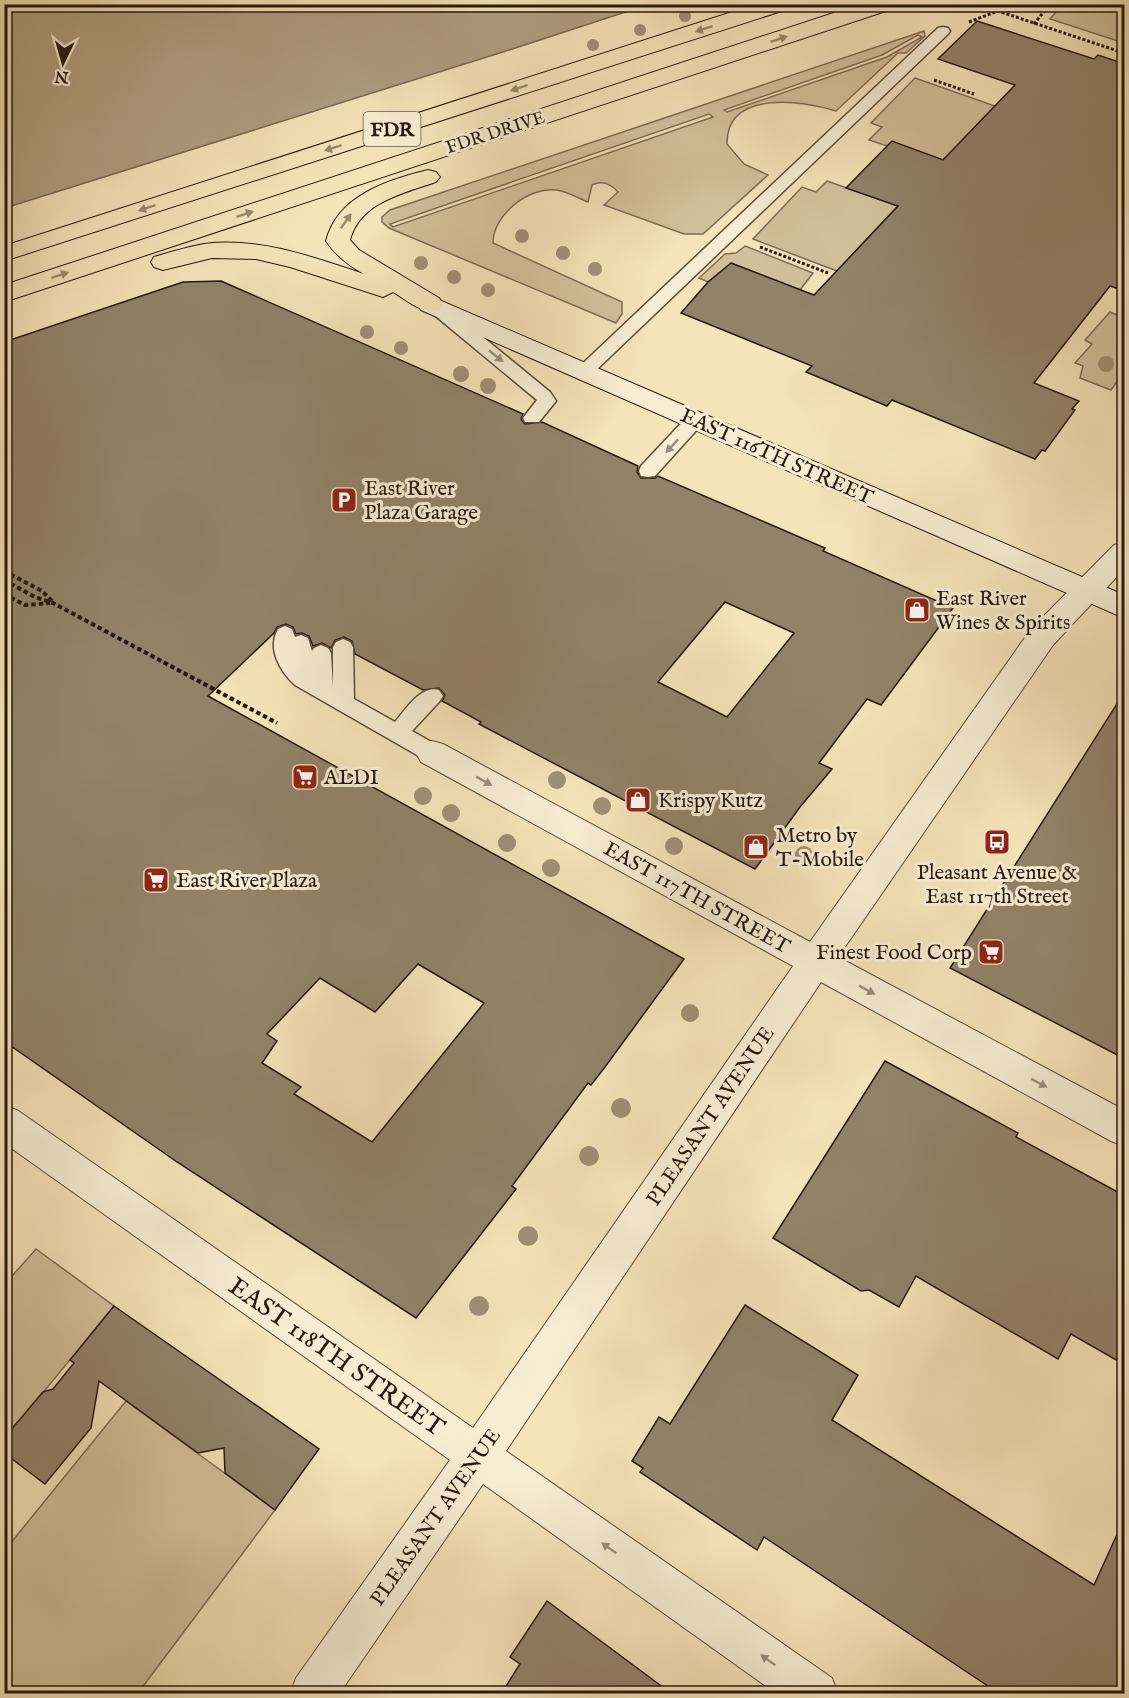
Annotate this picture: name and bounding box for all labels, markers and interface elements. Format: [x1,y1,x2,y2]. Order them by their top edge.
one-way arrow [695,25,713,34]
north arrow [33,33,93,93]
one-way arrow [770,34,788,43]
text: N [54,65,71,87]
one-way arrow [510,84,528,94]
street label: FDR DRIVE [443,107,548,160]
road number: FDR [364,112,420,146]
one-way arrow [324,144,342,153]
one-way arrow [138,203,156,213]
one-way arrow [236,209,254,219]
one-way arrow [340,214,352,230]
one-way arrow [51,270,69,280]
one-way arrow [488,350,504,363]
street label: EAST 116TH STREET [676,403,878,512]
one-way arrow [665,438,679,453]
place label: East River Plaza Garage [364,476,478,527]
parking icon: East River Plaza Garage [329,485,359,515]
place label: East River Wines & Spirits [936,586,1070,637]
shop icon: East River Wines & Spirits [902,595,932,625]
supermarket icon: ALDI [290,762,320,792]
place label: ALDI [323,765,379,792]
one-way arrow [476,776,493,786]
shop icon: Krispy Kutz [623,785,653,815]
place label: Krispy Kutz [658,788,763,815]
place label: Metro by T-Mobile [776,823,864,874]
bus stop icon: Pleasant Avenue & East 117th Street [982,827,1012,857]
shop icon: Metro by T-Mobile [741,832,771,862]
street label: EAST 117TH STREET [598,836,795,961]
place label: Pleasant Avenue & East 117th Street [917,860,1077,911]
supermarket icon: East River Plaza [141,865,171,895]
place label: East River Plaza [176,868,318,895]
supermarket icon: Finest Food Corp [976,937,1006,967]
place label: Finest Food Corp [816,940,972,967]
one-way arrow [859,985,876,995]
street label: PLEASANT AVENUE [641,1022,781,1212]
one-way arrow [1030,1078,1047,1088]
street label: EAST 118TH STREET [221,1270,451,1444]
street label: PLEASANT AVENUE [365,1424,508,1612]
one-way arrow [601,1542,617,1554]
one-way arrow [761,1654,777,1666]

